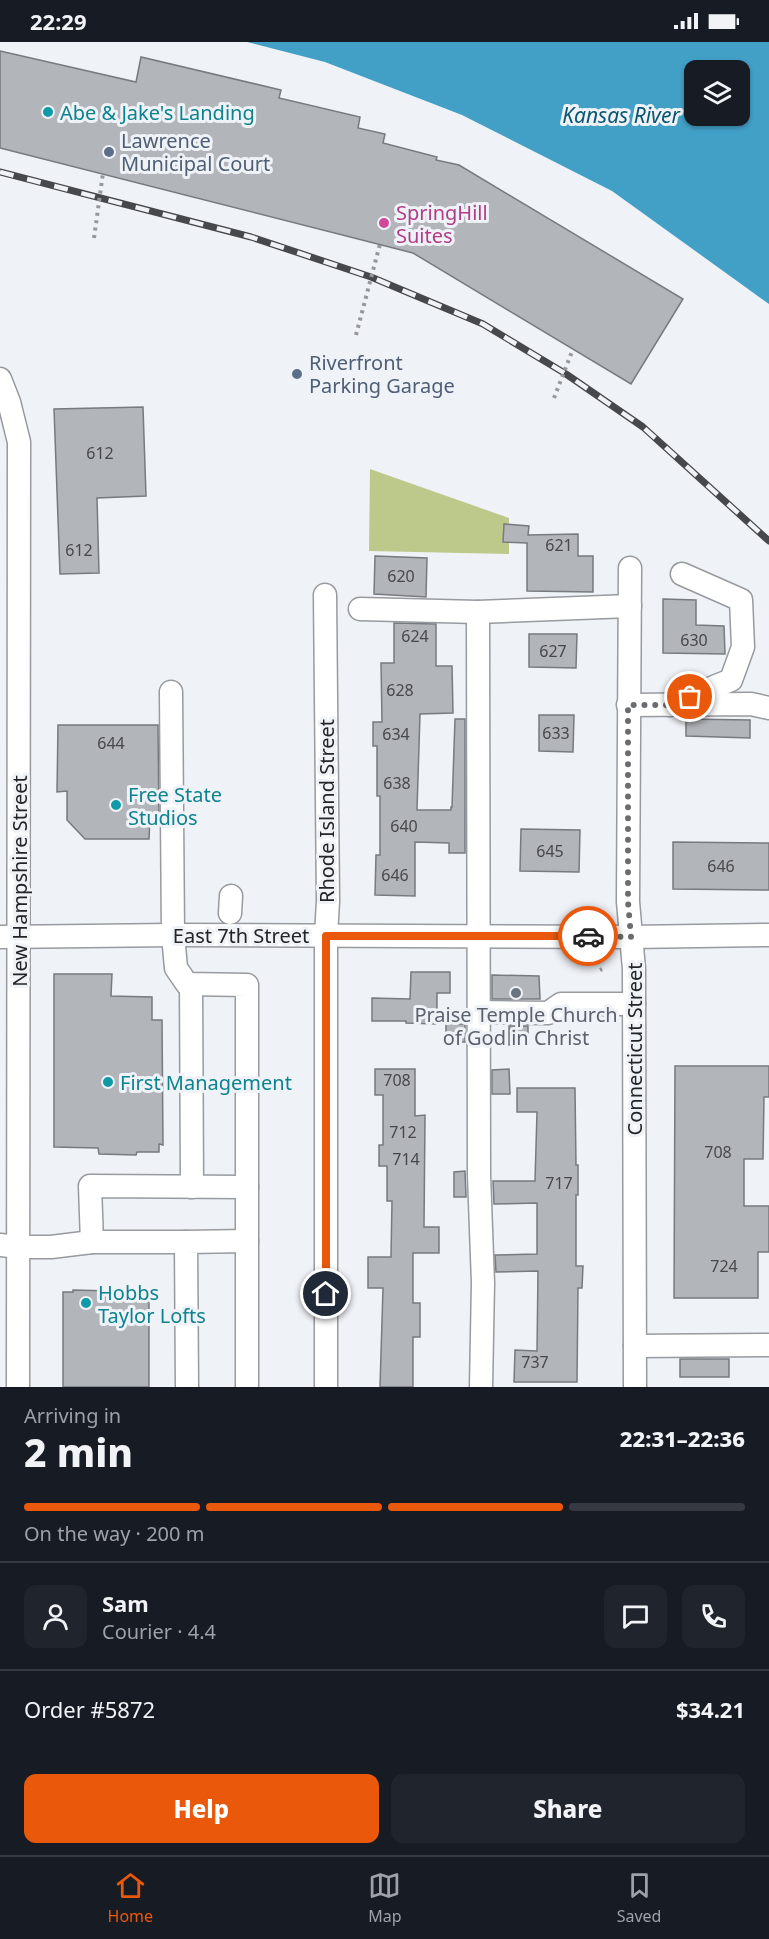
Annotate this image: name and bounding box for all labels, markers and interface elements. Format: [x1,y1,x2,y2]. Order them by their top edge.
text: 22:29 [30,6,87,36]
map controls [684,60,750,126]
button: layers [684,60,750,126]
place label: Abe & Jake's Landing [60,99,255,126]
water label: Kansas River [562,101,681,129]
marker: Abe & Jake's Landing [41,105,55,119]
place label: Lawrence Municipal Court [121,127,270,177]
marker: Lawrence Municipal Court [102,145,116,159]
place label: SpringHill Suites [396,199,488,249]
marker: SpringHill Suites [377,216,391,230]
place label: Riverfront Parking Garage [309,349,455,399]
marker: Riverfront Parking Garage [290,367,304,381]
house number: 612 [86,442,114,464]
house number: 621 [545,534,573,556]
house number: 612 [65,539,93,561]
house number: 620 [387,565,415,587]
house number: 624 [401,625,429,647]
house number: 630 [680,629,708,651]
house number: 627 [539,640,567,662]
pin [664,671,715,722]
house number: 628 [386,679,414,701]
icon: bag [673,680,706,713]
street label: Rhode Island Street [313,719,340,903]
house number: 633 [542,722,570,744]
house number: 634 [382,723,410,745]
house number: 644 [97,732,125,754]
house number: 638 [383,772,411,794]
street label: New Hampshire Street [6,775,33,987]
place label: Free State Studios [128,781,222,831]
marker: Free State Studios [109,798,123,812]
house number: 640 [390,815,418,837]
house number: 645 [536,840,564,862]
house number: 646 [707,855,735,877]
house number: 646 [381,864,409,886]
courier [558,906,618,966]
icon: car [572,920,605,953]
street label: East 7th Street [173,922,309,949]
street label: Connecticut Street [621,963,648,1135]
marker: Praise Temple Church of God in Christ [509,986,523,1000]
place label: Praise Temple Church of God in Christ [414,1001,618,1051]
place label: First Management [120,1069,292,1096]
house number: 708 [383,1069,411,1091]
marker: First Management [101,1075,115,1089]
house number: 712 [389,1121,417,1143]
house number: 708 [704,1141,732,1163]
house number: 714 [392,1148,420,1170]
house number: 717 [545,1172,573,1194]
house number: 724 [710,1255,738,1277]
pin [300,1268,351,1319]
icon: home [309,1277,342,1310]
place label: Hobbs Taylor Lofts [98,1279,206,1329]
marker: Hobbs Taylor Lofts [79,1296,93,1310]
house number: 737 [521,1351,549,1373]
text: Arriving in [24,1402,121,1429]
text: 22:31–22:36 [620,1423,745,1453]
text: 2 min [24,1425,133,1478]
text: On the way · 200 m [24,1520,204,1547]
button: person [24,1585,87,1648]
button: chat [604,1585,667,1648]
button: phone [682,1585,745,1648]
text: Sam [102,1588,149,1618]
text: Courier · 4.4 [102,1618,216,1645]
text: Order #5872 [24,1694,155,1724]
text: $34.21 [676,1694,745,1724]
button: Help [24,1774,379,1843]
button: Share [391,1774,745,1843]
tab: Home [108,1869,153,1927]
tab: Map [368,1869,402,1927]
tab: Saved [617,1869,661,1927]

